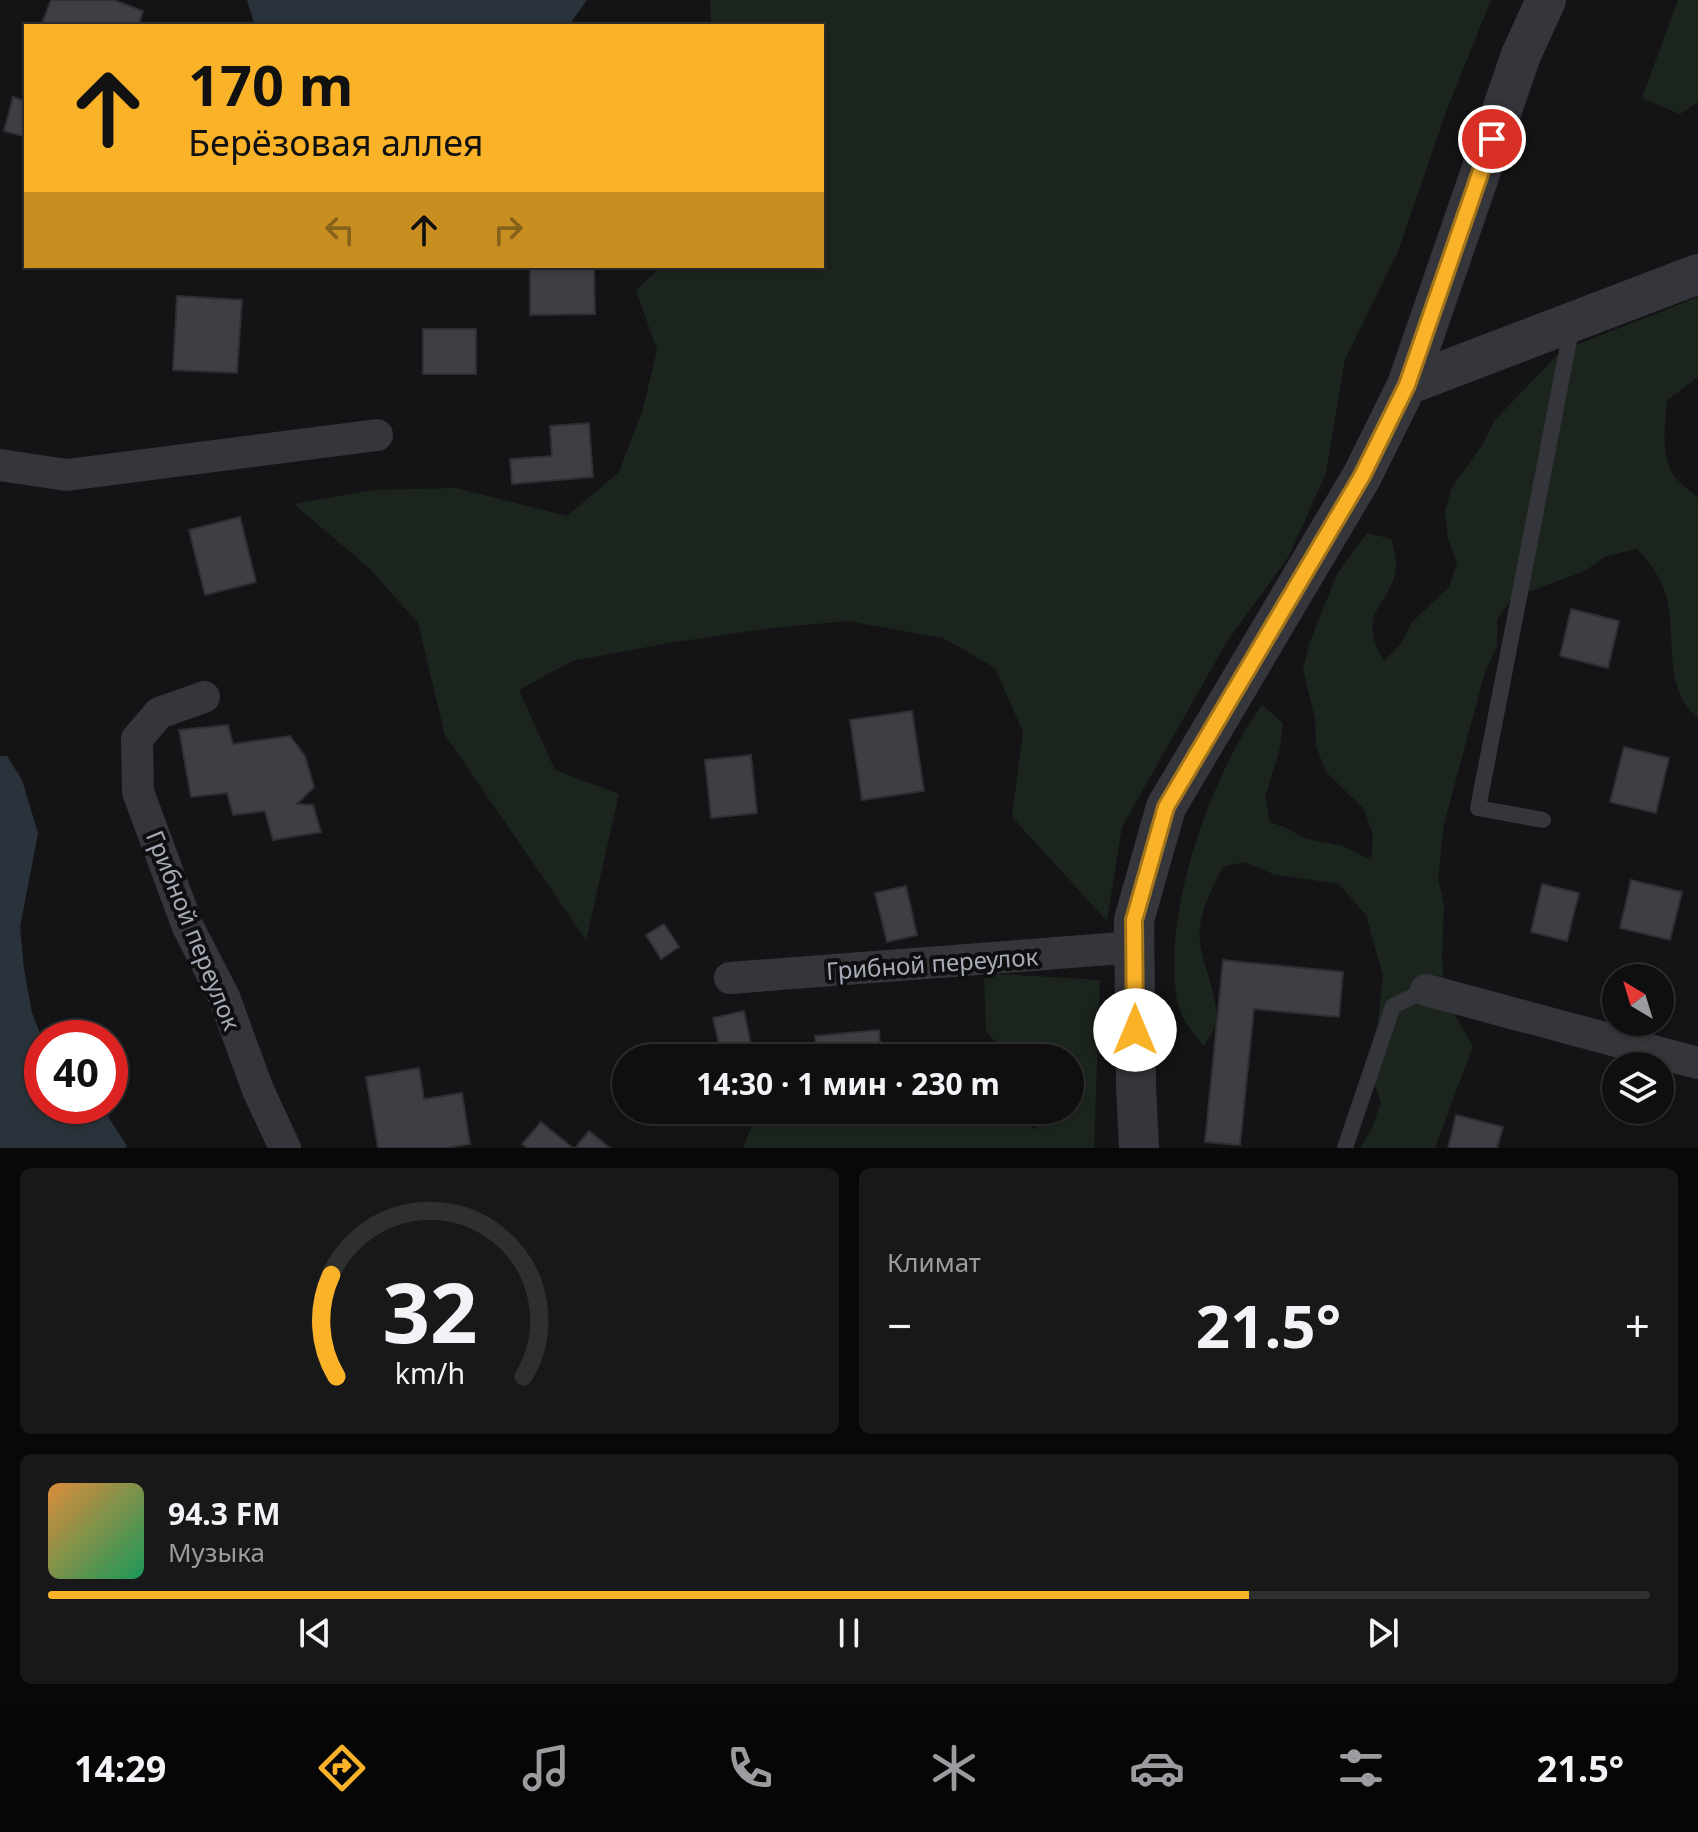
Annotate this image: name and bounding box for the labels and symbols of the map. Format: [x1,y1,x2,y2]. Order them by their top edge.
pin [1458,105,1526,173]
street label: Грибной переулок [139,825,249,1035]
street label: Грибной переулок [825,939,1039,987]
north arrow [1602,964,1674,1036]
position arrow [1093,988,1177,1072]
speed limit sign: 40 [24,1020,128,1124]

